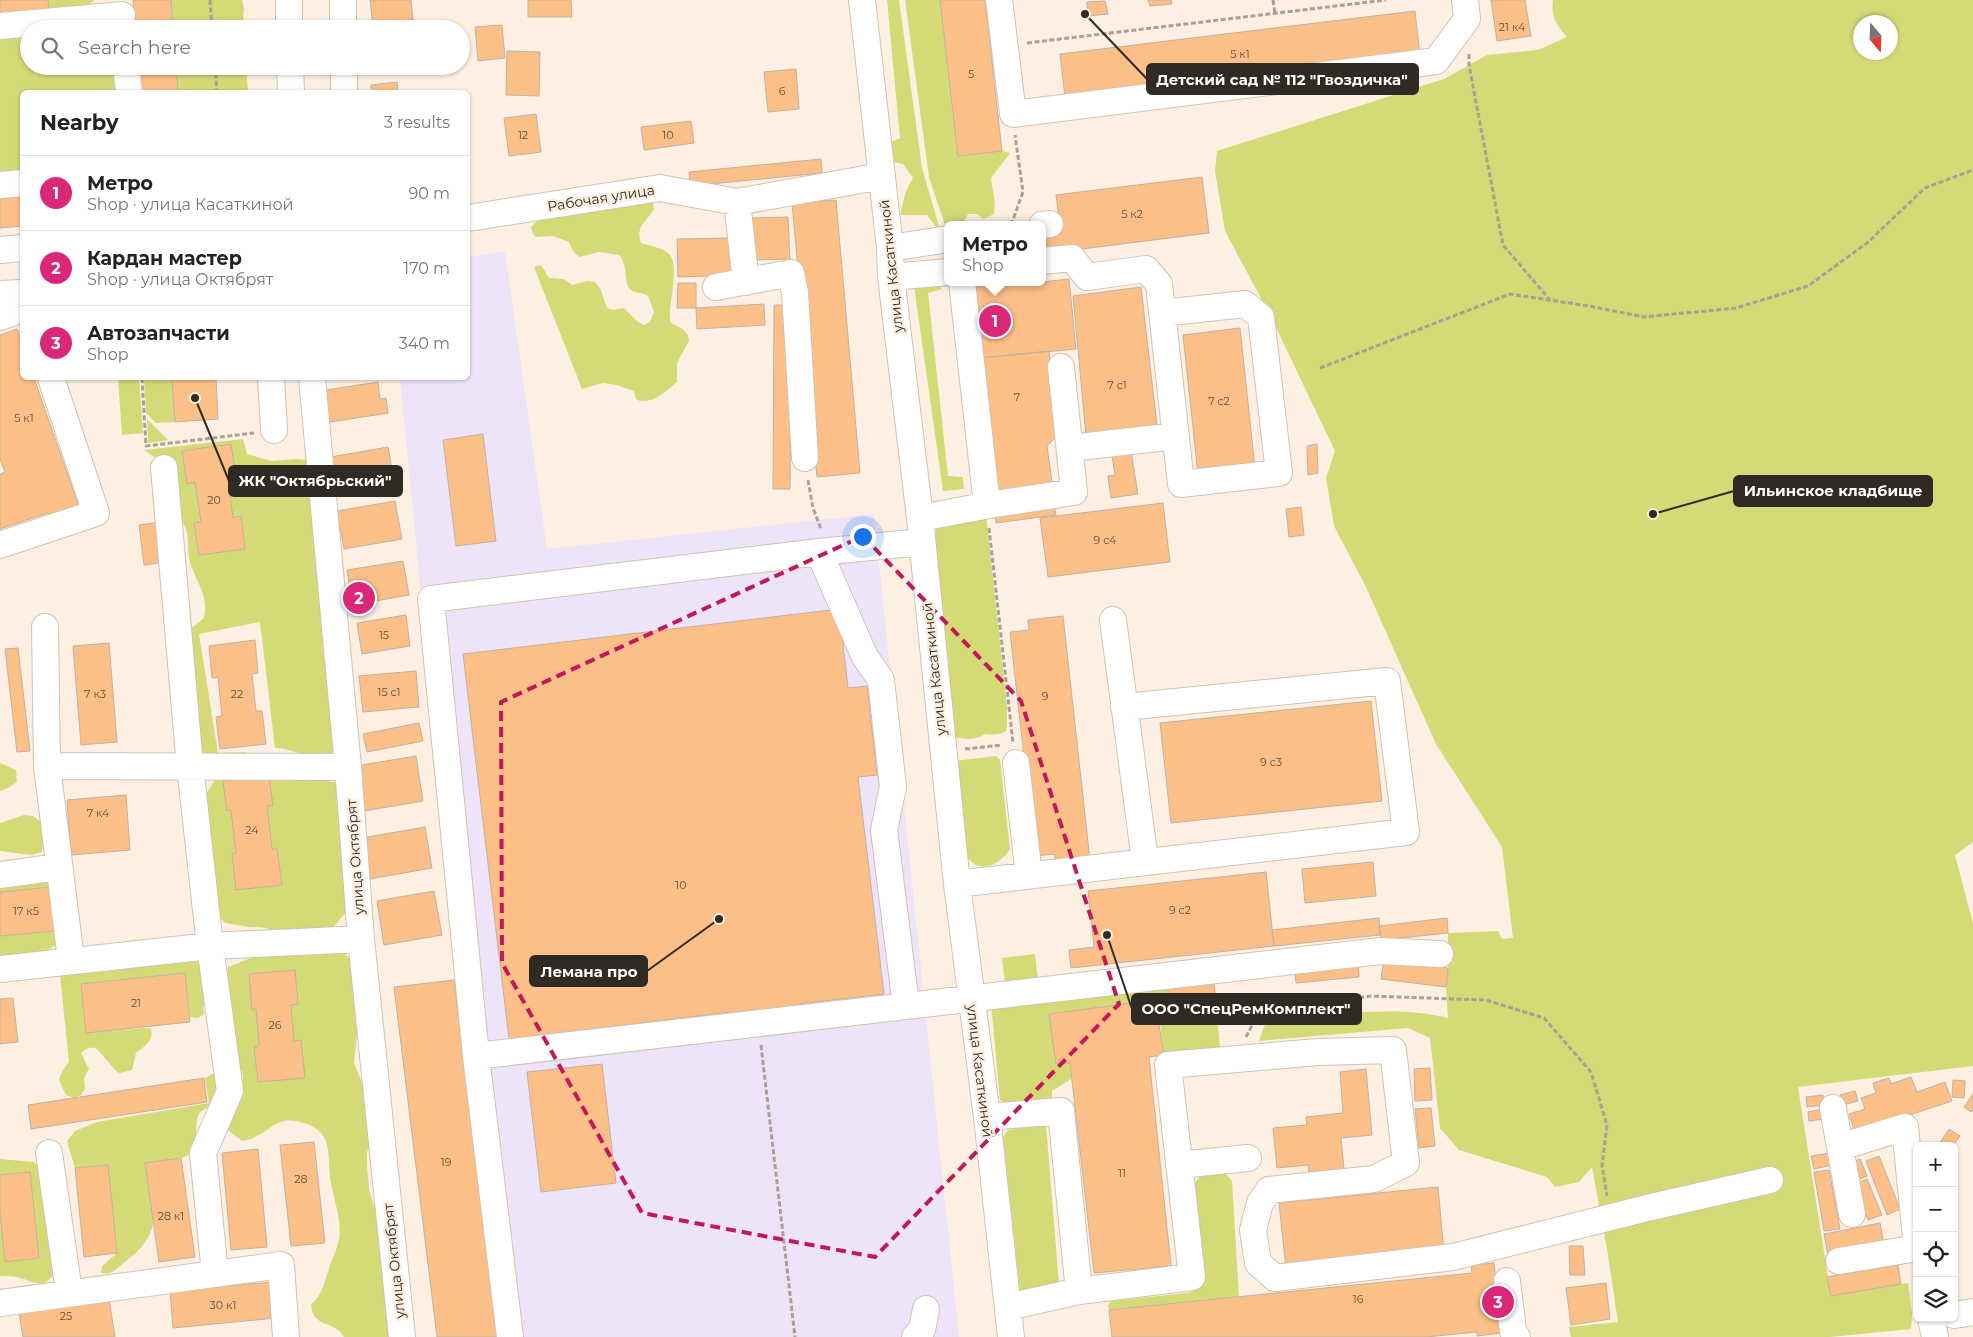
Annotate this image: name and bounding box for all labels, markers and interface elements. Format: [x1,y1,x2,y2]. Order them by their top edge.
north arrow [1853,15,1898,60]
search box [20,20,470,75]
house number: 21 к4 [1499,20,1526,34]
icon: search [38,34,66,62]
text: Search here [78,36,191,59]
house number: 5 к1 [1230,47,1250,61]
callout: Детский сад № 112 "Гвоздичка" [1147,64,1418,94]
house number: 5 [968,67,974,81]
text: Детский сад № 112 "Гвоздичка" [1156,70,1408,89]
house number: 6 [779,84,786,98]
text: Nearby [40,110,119,135]
text: 3 results [384,113,450,132]
house number: 12 [518,128,528,142]
house number: 10 [662,128,674,142]
text: Метро [87,172,153,195]
street label: Рабочая улица [546,181,656,215]
text: 1 [53,184,59,203]
text: 90 m [408,184,450,203]
text: Shop · улица Касаткиной [87,195,294,214]
street label: улица Касаткиной [875,199,907,334]
house number: 5 к2 [1121,207,1143,221]
popup [944,221,1046,286]
text: Метро [962,233,1028,256]
text: Кардан мастер [87,247,242,270]
text: Shop [962,256,1004,275]
text: 2 [51,259,61,278]
text: 170 m [403,259,450,278]
text: Shop · улица Октябрят [87,270,273,289]
pin: 1 [979,302,1011,340]
text: Автозапчасти [87,322,230,345]
text: 3 [51,334,61,353]
text: 340 m [399,334,450,353]
text: Shop [87,345,129,364]
house number: 7 с1 [1107,378,1127,392]
house number: 7 [1014,390,1020,404]
house number: 7 с2 [1208,394,1230,408]
house number: 5 к1 [14,411,34,425]
callout: ЖК "Октябрьский" [229,466,402,496]
text: ЖК "Октябрьский" [239,471,392,490]
callout: Ильинское кладбище [1734,476,1932,506]
text: Ильинское кладбище [1744,481,1922,500]
house number: 20 [207,493,221,507]
your location [850,524,876,550]
house number: 9 с4 [1094,533,1117,547]
pin: 2 [343,579,375,617]
street label: улица Касаткиной [918,602,950,737]
house number: 15 [379,628,389,642]
house number: 15 с1 [378,685,400,699]
house number: 7 к3 [84,687,106,701]
house number: 22 [231,687,243,701]
house number: 9 [1042,689,1049,703]
house number: 9 с3 [1260,755,1282,769]
street label: улица Октябрят [342,798,368,916]
house number: 7 к4 [87,806,110,820]
house number: 24 [245,823,259,837]
house number: 10 [675,878,687,892]
house number: 9 с2 [1169,903,1191,917]
house number: 17 к5 [13,904,39,918]
callout: Лемана про [530,956,647,986]
text: Лемана про [540,962,638,981]
callout: ООО "СпецРемКомплект" [1132,994,1361,1024]
house number: 21 [131,996,141,1010]
text: ООО "СпецРемКомплект" [1141,999,1351,1018]
street label: улица Касаткиной [963,1003,997,1138]
house number: 26 [269,1018,282,1032]
map controls [1913,1142,1958,1322]
button: + [1913,1142,1958,1187]
house number: 19 [441,1155,452,1169]
house number: 11 [1118,1166,1126,1180]
house number: 28 [294,1172,308,1186]
button: − [1913,1187,1958,1232]
street label: улица Октябрят [379,1202,409,1321]
house number: 28 к1 [158,1209,184,1223]
button: locate [1913,1232,1958,1277]
button: layers [1913,1277,1958,1322]
pin: 3 [1482,1283,1514,1321]
house number: 16 [1353,1292,1364,1306]
house number: 30 к1 [210,1298,236,1312]
house number: 25 [60,1309,72,1323]

